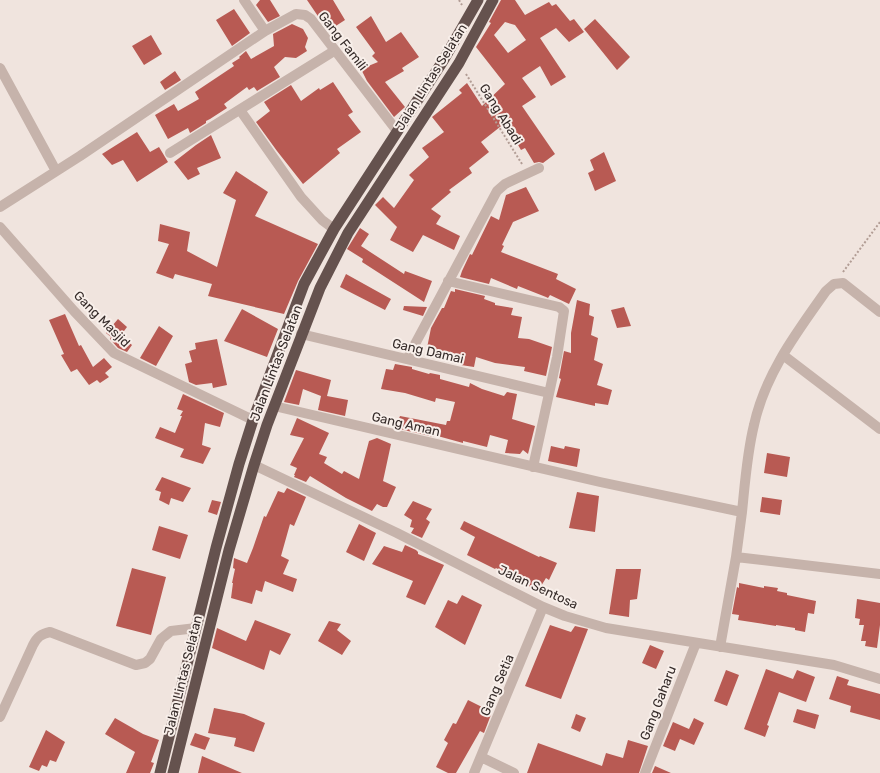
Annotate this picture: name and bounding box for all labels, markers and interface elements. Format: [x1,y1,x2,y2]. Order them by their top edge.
street label: Gang Famili [315,9,371,74]
street label: Jalan Lintas Selatan [392,21,470,133]
street label: Gang Abadi [476,81,526,148]
street label: Gang Masjid [70,288,133,351]
street label: Jalan Lintas Selatan [247,303,305,423]
street label: Gang Damai [391,335,465,367]
street label: Gang Aman [370,409,442,440]
street label: Jalan Sentosa [496,562,580,612]
street label: Jalan Lintas Selatan [161,614,205,736]
street label: Gang Setia [477,652,518,719]
street label: Gang Gaharu [637,664,680,743]

